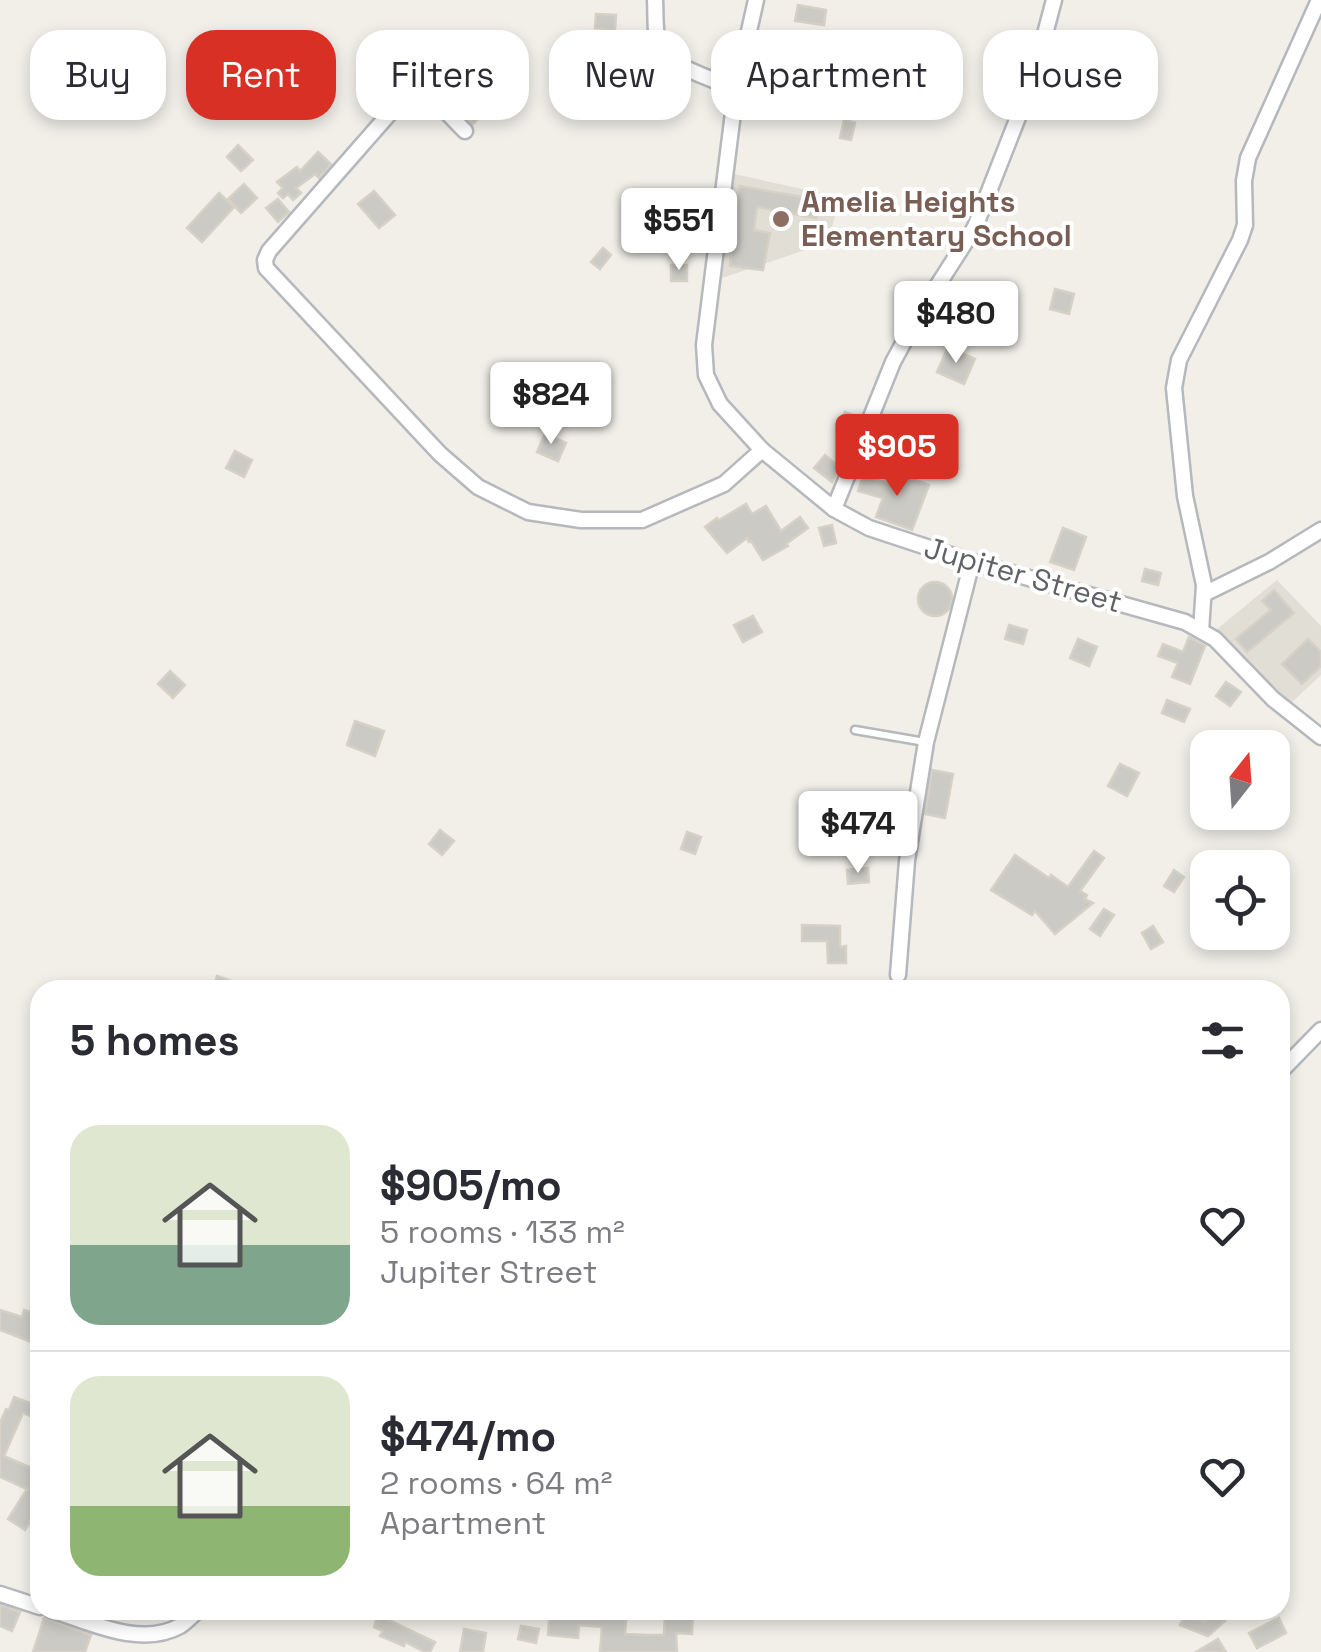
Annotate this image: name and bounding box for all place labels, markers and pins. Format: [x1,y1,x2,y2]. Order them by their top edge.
place label: Amelia Heights Elementary School [801,182,1072,255]
pin: $551 [620,188,738,273]
marker: Amelia Heights Elementary School [770,208,792,230]
pin: $480 [897,281,1015,366]
pin: $824 [492,362,610,447]
pin: $905 [838,414,956,499]
pin: $474 [799,791,917,876]

